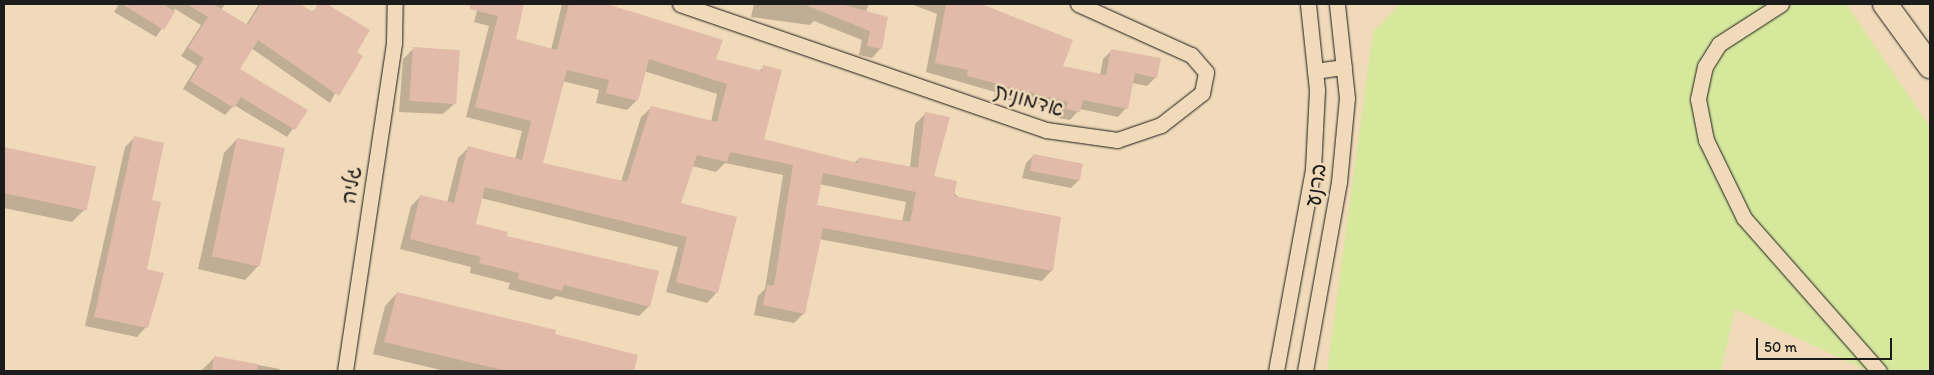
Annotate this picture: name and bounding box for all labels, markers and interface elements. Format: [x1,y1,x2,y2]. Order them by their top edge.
street label: אדמונית [991,78,1067,122]
street label: ברנע [1301,162,1331,208]
street label: גליה [336,164,366,206]
scale bar [1759,328,1895,360]
text: 50 m [1764,338,1797,356]

